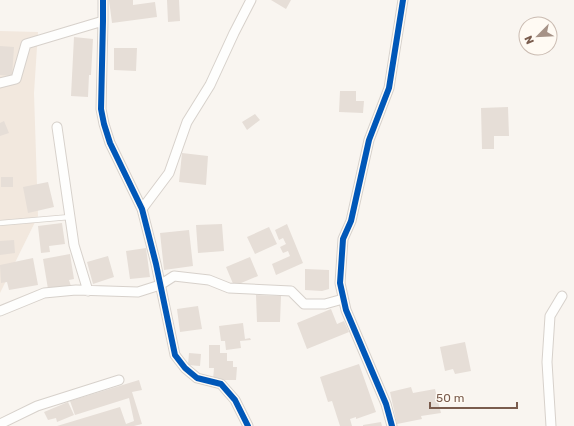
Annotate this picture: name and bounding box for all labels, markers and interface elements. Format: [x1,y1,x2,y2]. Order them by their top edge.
north arrow [518,16,558,56]
text: N [522,34,537,46]
scale bar [430,384,517,410]
text: 50 m [436,391,464,405]

